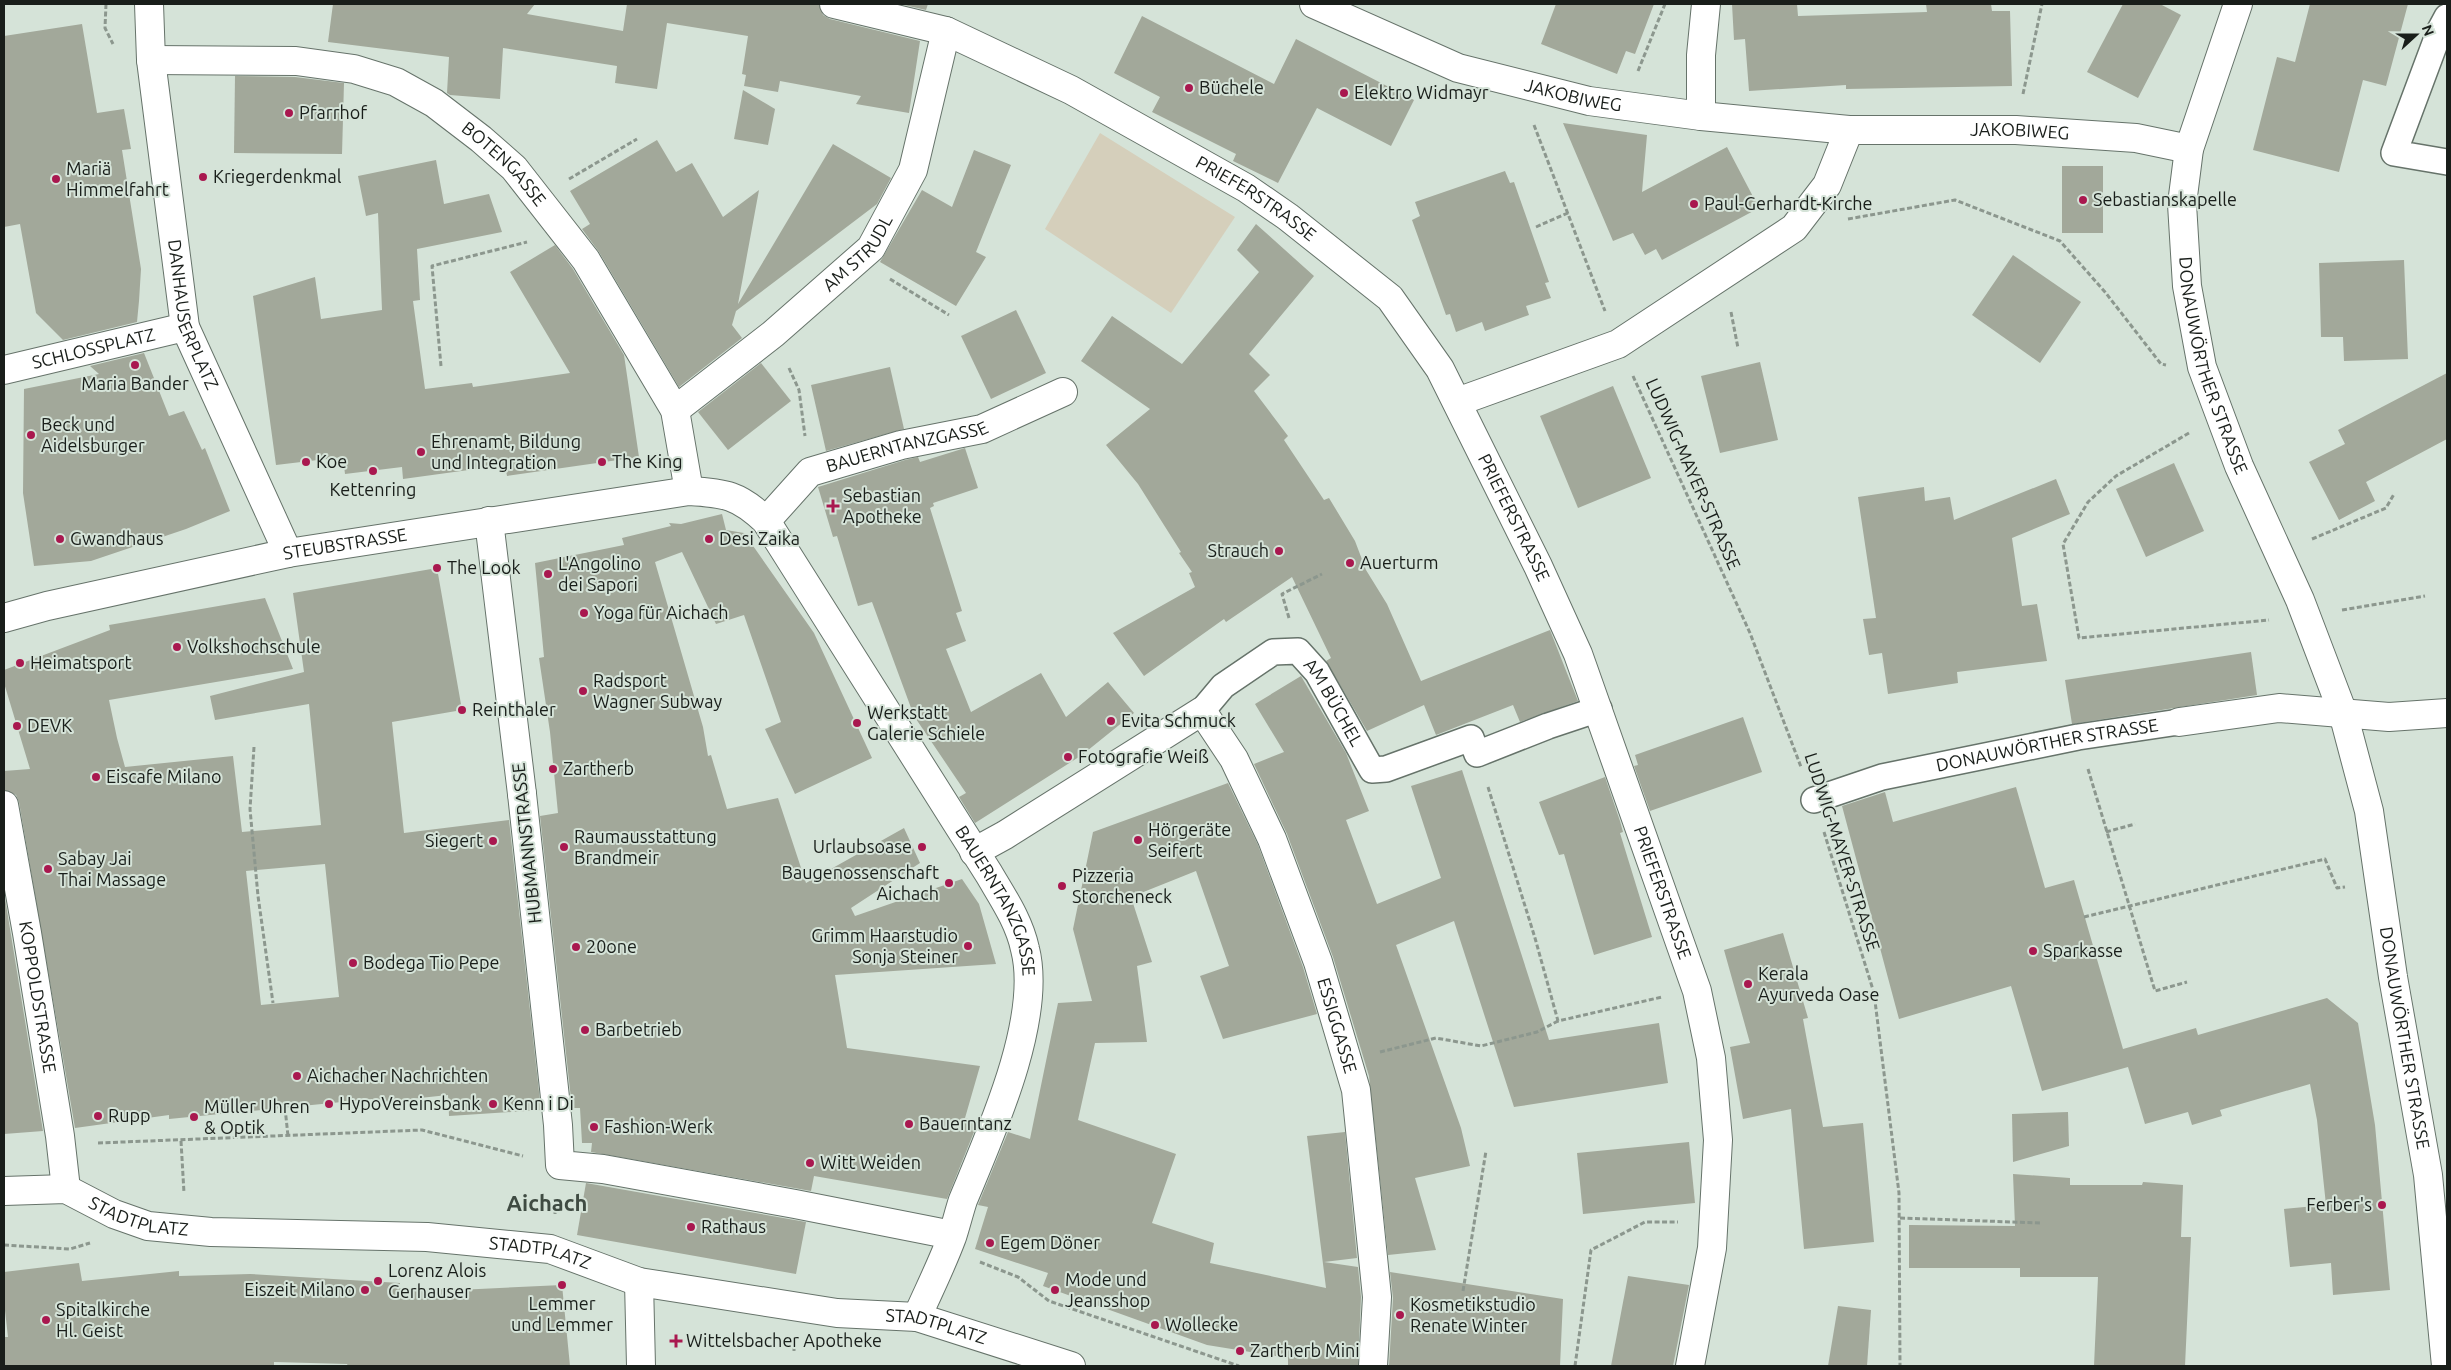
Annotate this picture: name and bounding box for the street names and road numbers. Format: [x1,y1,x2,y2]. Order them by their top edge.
street label: JAKOBIWEG [1522,74,1623,114]
street label: BOTENGASSE [458,117,551,209]
street label: JAKOBIWEG [1970,119,2070,143]
street label: PRIEFERSTRASSE [1193,151,1321,244]
street label: AM STRUDL [818,211,896,295]
street label: DANHAUSERPLATZ [165,238,223,392]
street label: DONAUWÖRTHER STRASSE [2176,256,2252,477]
street label: SCHLOSSPLATZ [30,323,157,372]
street label: LUDWIG-MAYER-STRASSE [1643,375,1745,572]
street label: BAUERNTANZGASSE [823,417,991,476]
street label: PRIEFERSTRASSE [1475,450,1555,584]
street label: STEUBSTRASSE [281,524,408,563]
street label: AM BÜCHEL [1301,654,1368,749]
street label: DONAUWÖRTHER STRASSE [1934,714,2159,775]
street label: LUDWIG-MAYER-STRASSE [1801,750,1885,953]
street label: HUBMANNSTRASSE [508,762,544,924]
street label: BAUERNTANZGASSE [952,822,1040,977]
street label: PRIEFERSTRASSE [1631,823,1696,962]
street label: KOPPOLDSTRASSE [16,919,61,1075]
street label: DONAUWÖRTHER STRASSE [2377,925,2434,1151]
street label: ESSIGGASSE [1314,975,1361,1075]
street label: STADTPLATZ [86,1192,190,1239]
street label: STADTPLATZ [488,1232,594,1272]
street label: STADTPLATZ [885,1304,989,1348]

